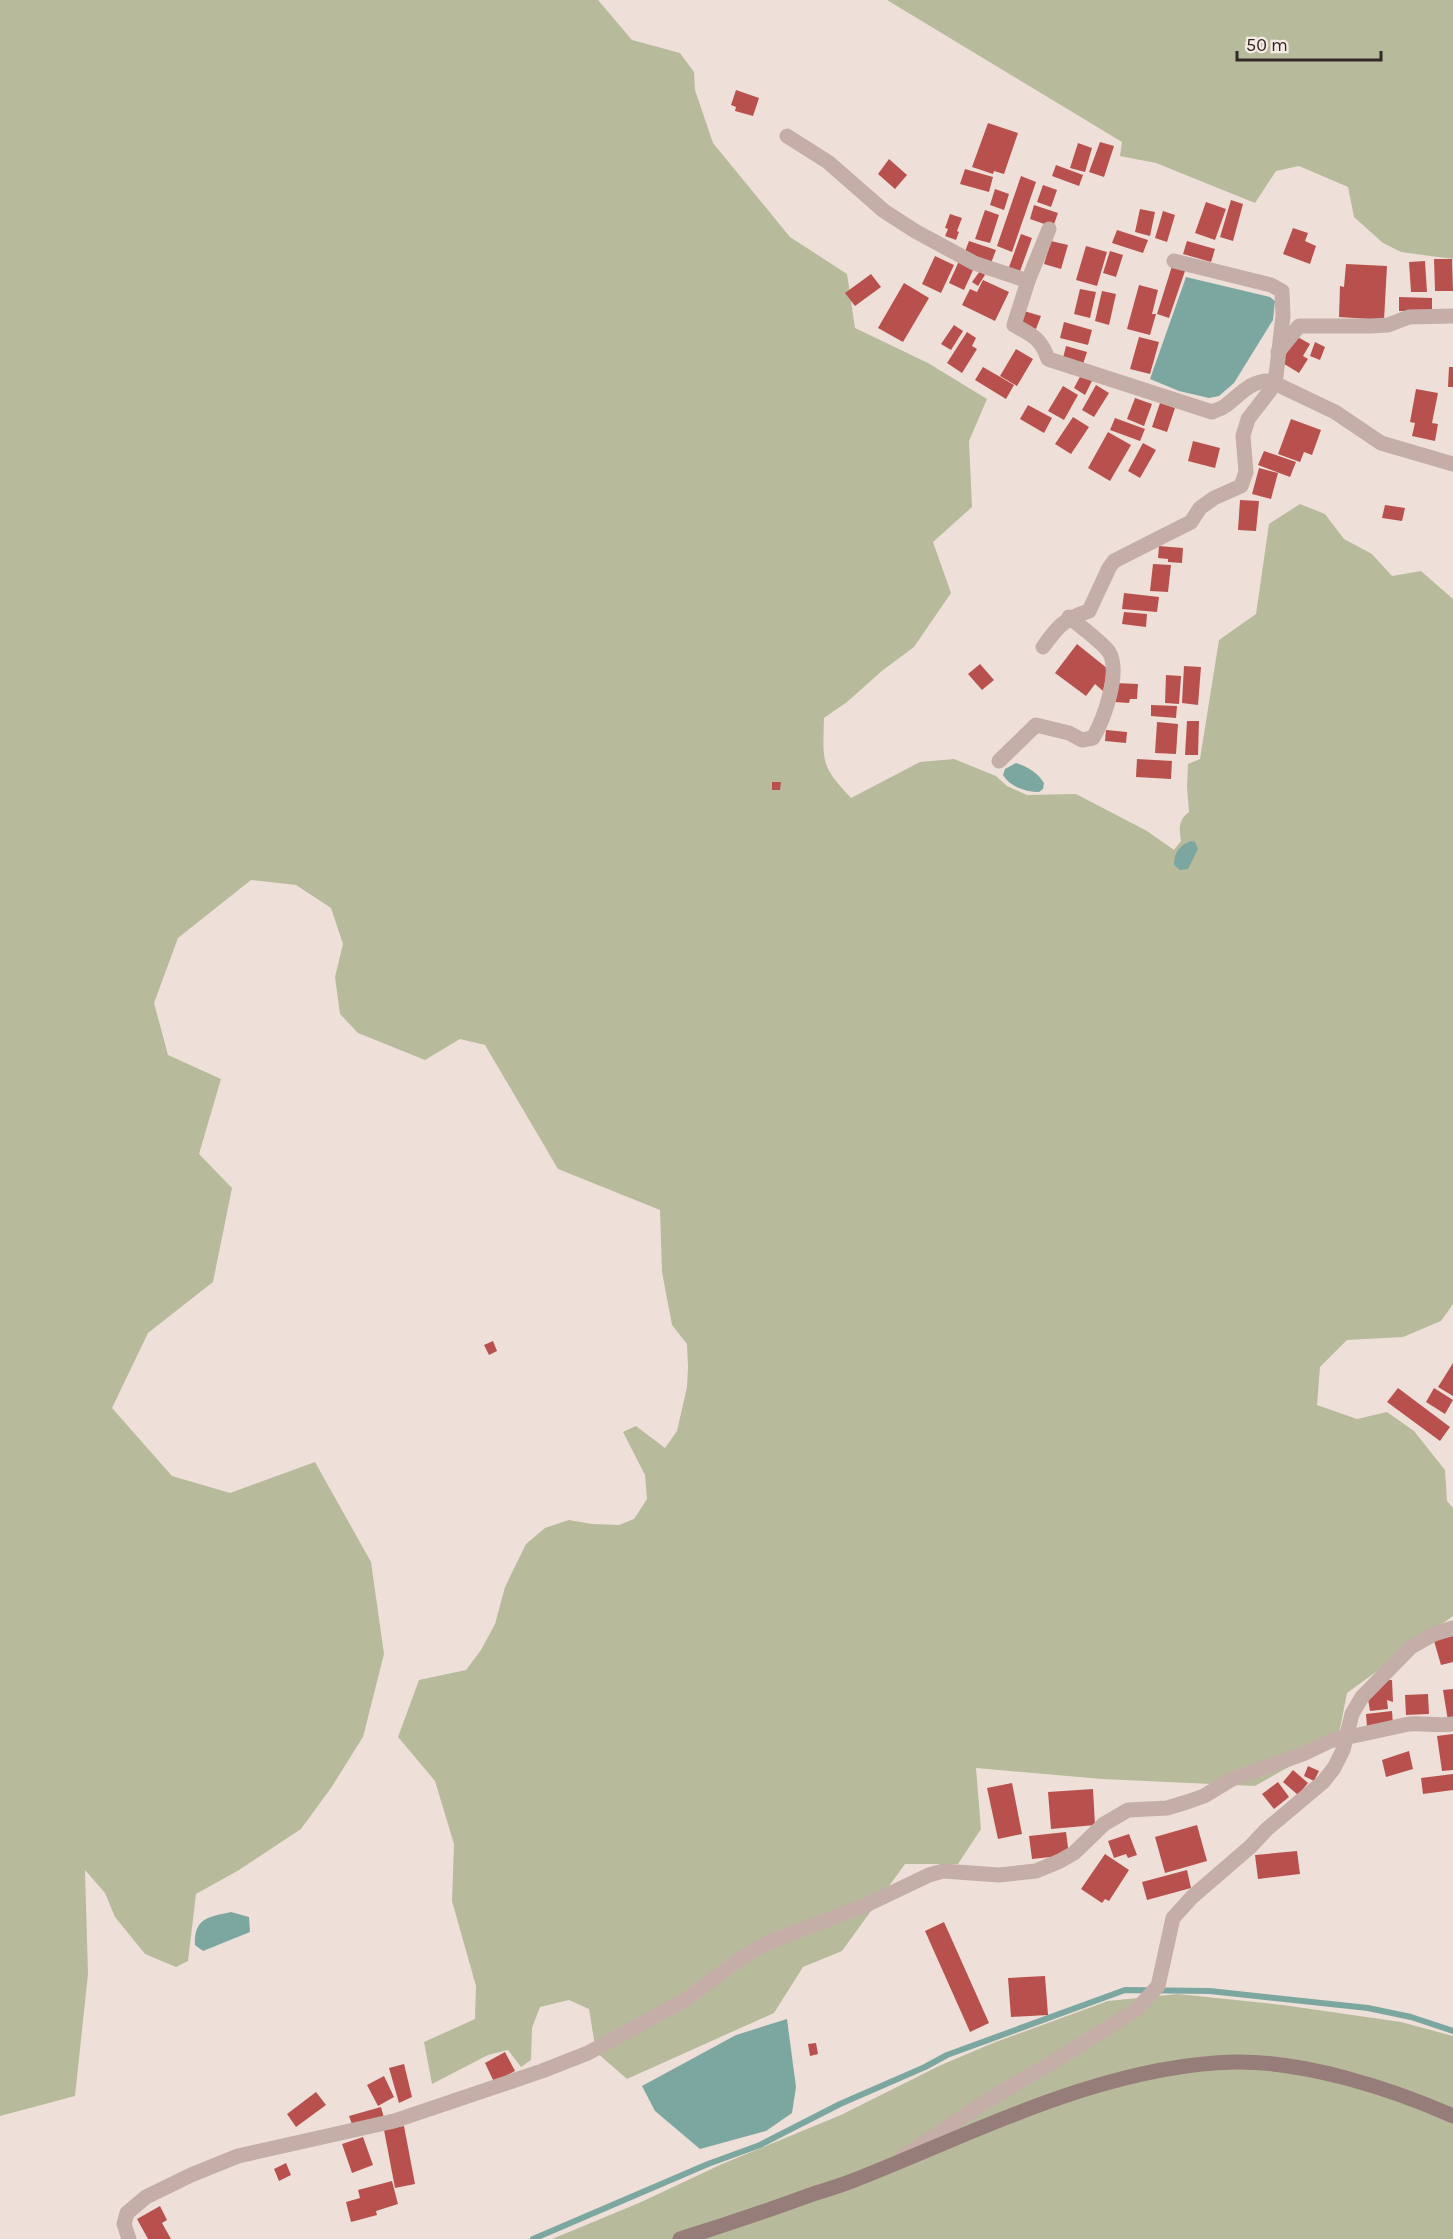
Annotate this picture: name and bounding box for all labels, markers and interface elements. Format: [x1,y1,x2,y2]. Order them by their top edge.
scale bar [1237,24,1381,62]
text: 50 m [1246,34,1288,56]

